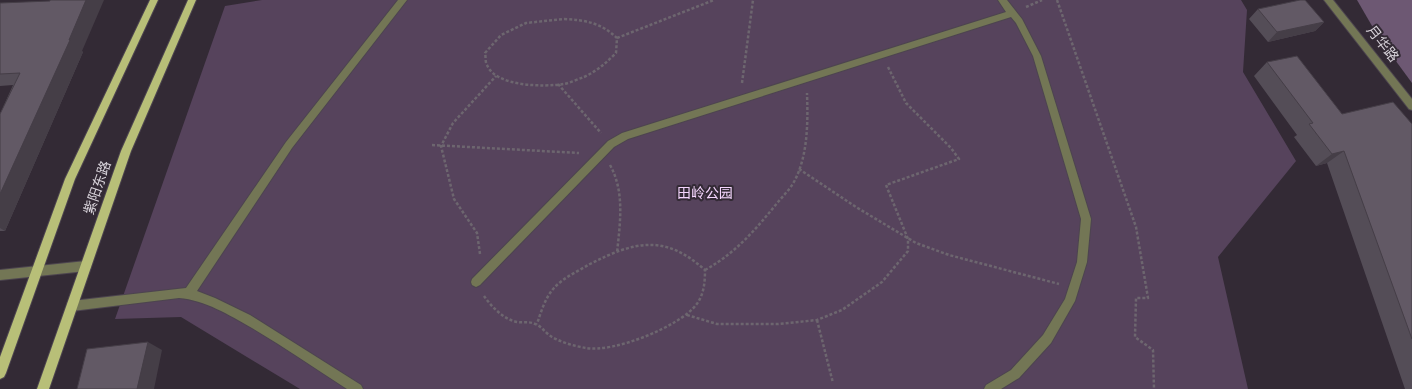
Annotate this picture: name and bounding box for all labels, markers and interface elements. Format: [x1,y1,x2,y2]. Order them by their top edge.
street label: 月华路 [1364,22,1402,65]
street label: 紫阳东路 [81,159,114,217]
park label: 田岭公园 [677,185,733,201]

